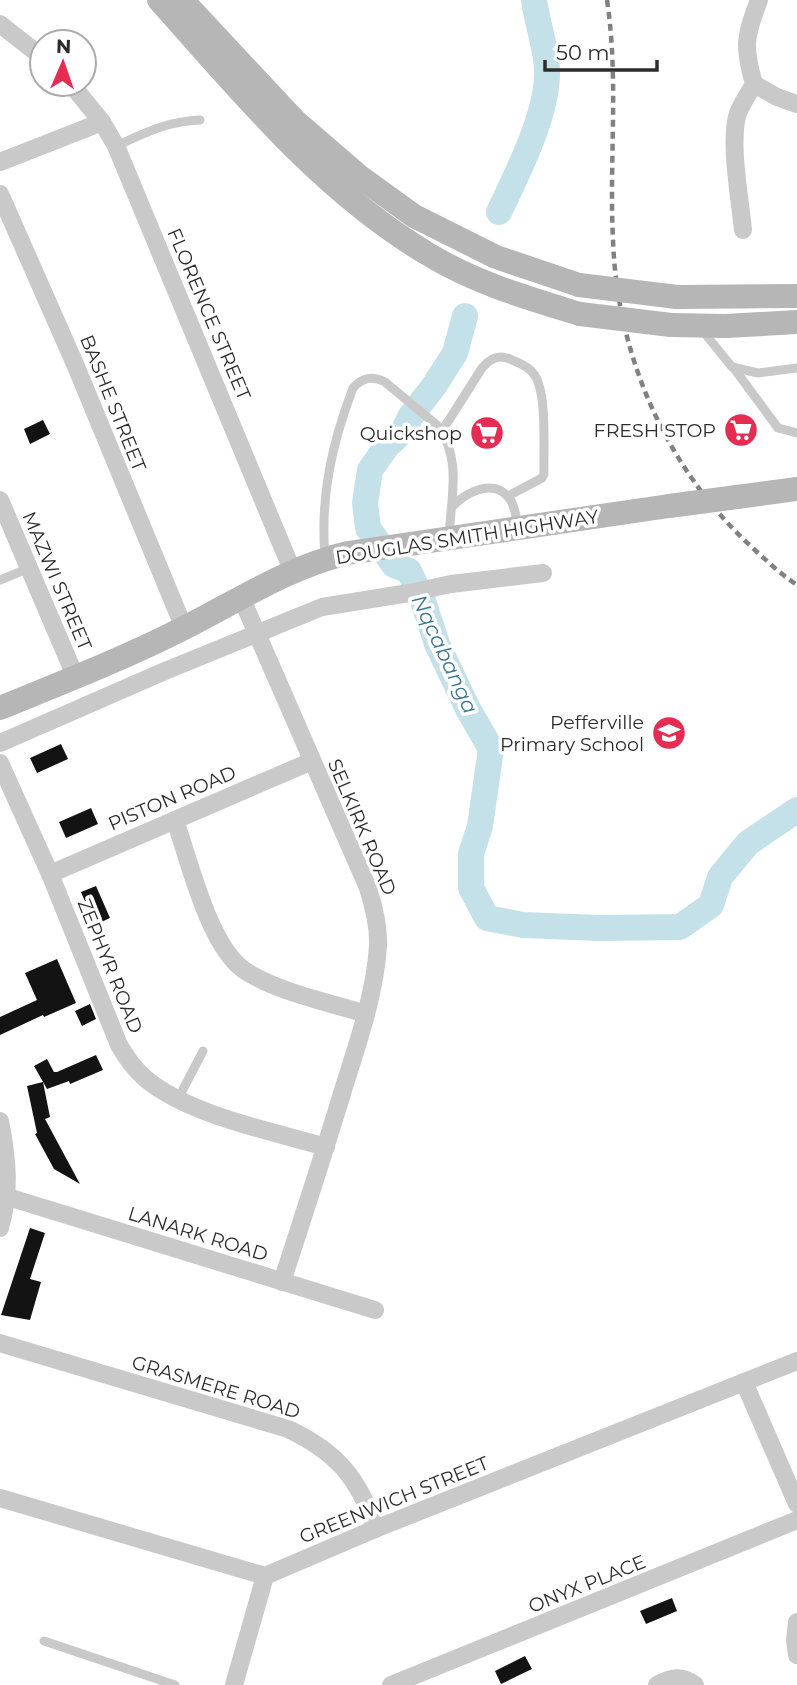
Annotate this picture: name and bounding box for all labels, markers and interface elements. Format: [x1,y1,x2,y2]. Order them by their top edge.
north arrow [28,28,98,98]
scale bar [545,28,657,72]
text: N [55,35,72,58]
text: 50 m [556,40,610,65]
street label: FLORENCE STREET [162,225,256,403]
street label: BASHE STREET [75,331,151,475]
supermarket icon: FRESH STOP [722,411,760,449]
supermarket icon: Quickshop [468,414,506,452]
place label: FRESH STOP [594,419,716,442]
place label: Quickshop [360,422,462,445]
street label: DOUGLAS SMITH HIGHWAY [334,505,601,569]
street label: MAZWI STREET [17,508,97,654]
water label: Nqcabanga [407,590,483,718]
place label: Pefferville Primary School [500,711,644,756]
school or university icon: Pefferville Primary School [650,714,688,752]
street label: SELKIRK ROAD [323,755,401,899]
street label: PISTON ROAD [105,761,239,835]
street label: ZEPHYR ROAD [73,895,147,1037]
street label: LANARK ROAD [125,1202,271,1266]
street label: GRASMERE ROAD [129,1350,303,1424]
street label: GREENWICH STREET [296,1451,492,1548]
street label: ONYX PLACE [525,1550,649,1618]

